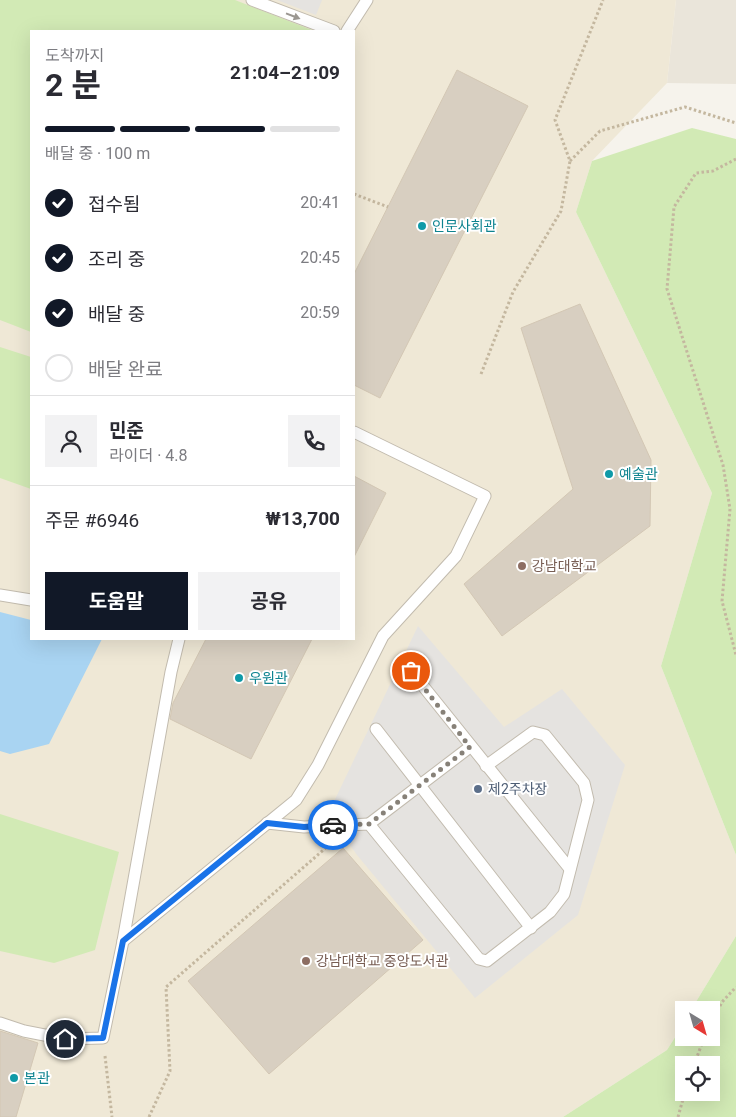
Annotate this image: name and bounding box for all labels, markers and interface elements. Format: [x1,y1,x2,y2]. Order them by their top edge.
one-way arrow [286,12,300,20]
text: 도착까지 [45,46,104,65]
text: 21:04–21:09 [230,61,340,84]
text: 2 분 [45,66,101,104]
text: 배달 중 · 100 m [45,144,150,163]
icon: check [45,189,73,217]
text: 접수됨 [88,193,140,216]
text: 20:41 [300,193,340,212]
place label: 인문사회관 [432,218,497,234]
marker: 인문사회관 [416,220,428,232]
icon: check [45,244,73,272]
text: 조리 중 [88,248,145,271]
text: 20:45 [300,248,340,267]
icon: check [45,299,73,327]
text: 배달 중 [88,303,145,326]
text: 20:59 [300,303,340,322]
text: 배달 완료 [88,358,163,381]
button: person [45,415,97,467]
button: phone [288,415,340,467]
text: 민준 [109,419,144,442]
text: 라이더 · 4.8 [109,446,187,465]
place label: 예술관 [619,466,658,482]
marker: 예술관 [603,468,615,480]
text: ₩13,700 [265,507,340,530]
text: 주문 #6946 [45,509,139,532]
place label: 강남대학교 [532,558,597,574]
marker: 강남대학교 [516,560,528,572]
button: 도움말 [45,572,188,630]
button: 공유 [198,572,340,630]
pin [390,650,432,692]
icon: bag [397,657,425,685]
place label: 우원관 [249,670,288,686]
marker: 우원관 [233,672,245,684]
place label: 제2주차장 [488,781,548,797]
marker: 제2주차장 [472,783,484,795]
courier [308,800,358,850]
icon: car [319,811,347,839]
place label: 강남대학교 중앙도서관 [316,953,448,969]
marker: 강남대학교 중앙도서관 [300,955,312,967]
north arrow [675,1001,720,1046]
map controls [675,1001,720,1101]
pin [44,1018,86,1060]
icon: home [51,1025,79,1053]
button: locate [675,1056,720,1101]
place label: 본관 [24,1070,50,1086]
marker: 본관 [8,1072,20,1084]

